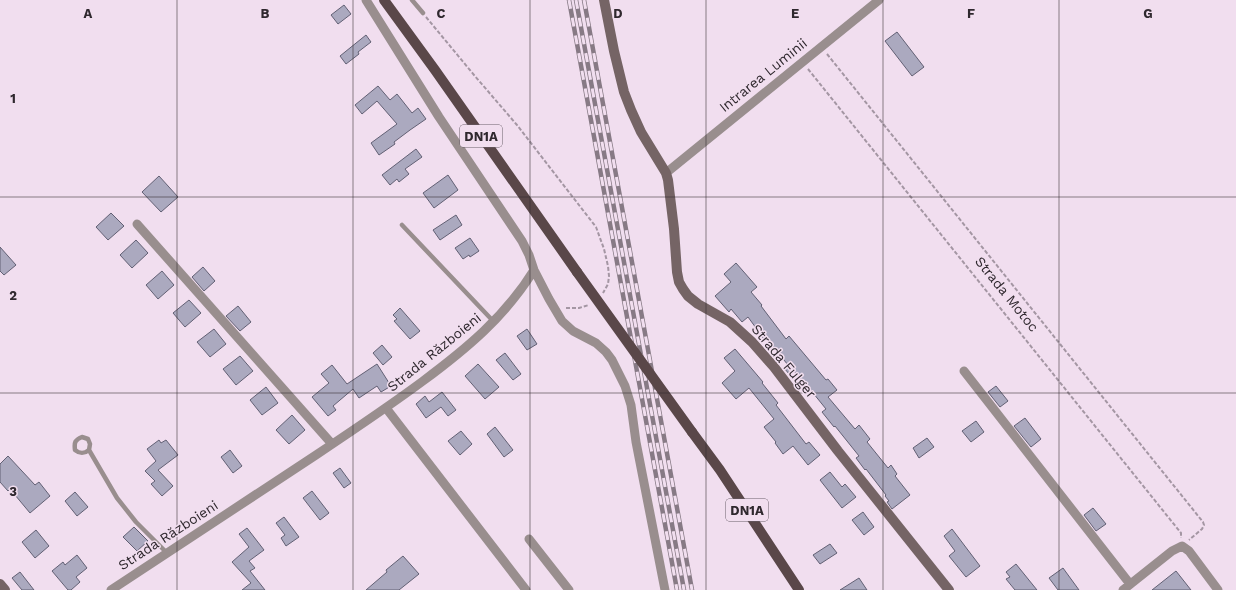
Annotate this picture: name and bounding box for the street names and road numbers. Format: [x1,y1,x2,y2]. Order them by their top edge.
street label: Intrarea Luminii [716,35,810,115]
road number: DN1A [460,125,502,147]
street label: Strada Motoc [972,253,1042,335]
street label: Strada Războieni [384,309,484,395]
street label: Strada Fulger [748,321,820,401]
street label: Strada Războieni [115,497,221,573]
road number: DN1A [726,499,768,521]

